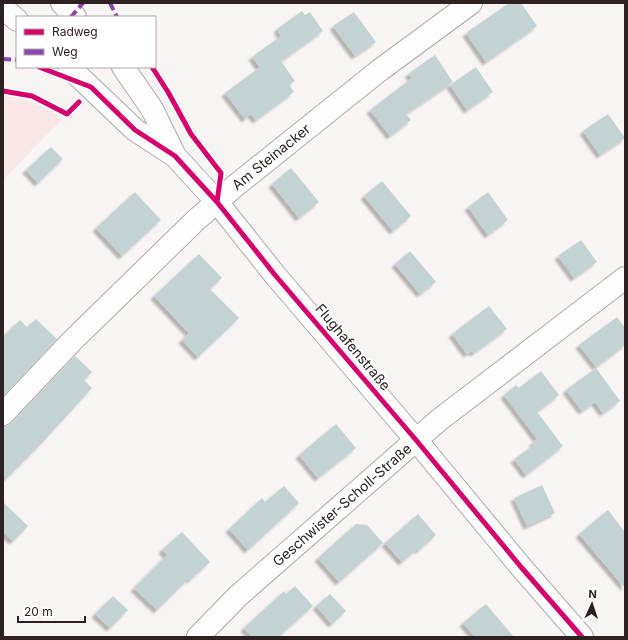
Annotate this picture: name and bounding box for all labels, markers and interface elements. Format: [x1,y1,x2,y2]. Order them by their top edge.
legend [16,16,156,68]
text: Radweg [52,24,98,39]
text: Weg [52,44,78,59]
street label: Am Steinacker [228,120,313,193]
street label: Flughafenstraße [312,300,395,393]
street label: Geschwister-Scholl-Straße [269,440,415,570]
north arrow [572,584,612,624]
text: N [588,587,597,601]
scale bar [18,598,85,624]
text: 20 m [24,604,53,619]

